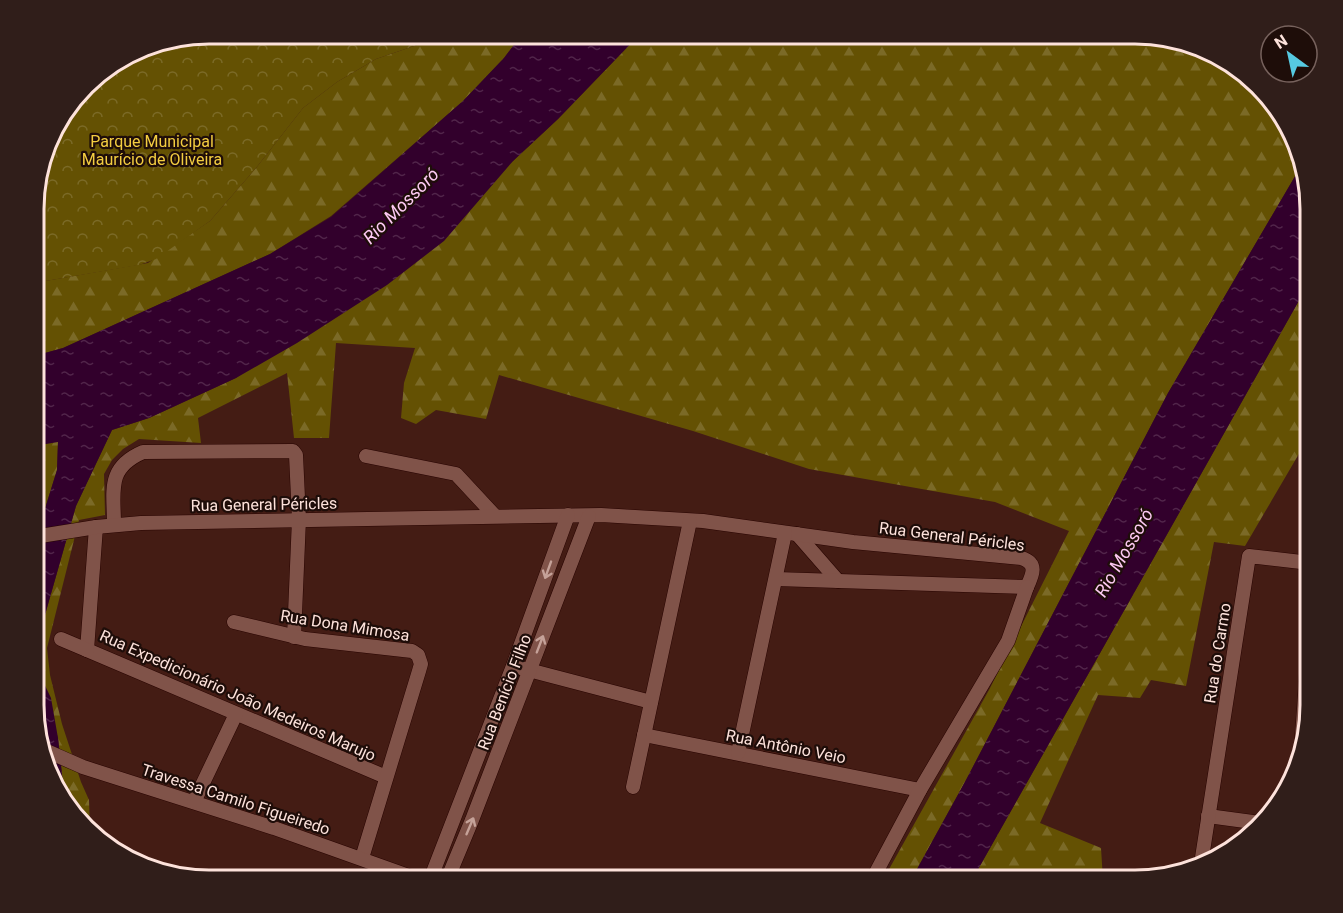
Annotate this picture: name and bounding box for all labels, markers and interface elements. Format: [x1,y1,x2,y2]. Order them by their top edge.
north arrow [1259,24,1319,84]
text: N [1271,31,1291,53]
park label: Parque Municipal Maurício de Oliveira [82,132,222,169]
water label: Rio Mossoró [358,163,443,248]
street label: Rua General Péricles [191,494,337,515]
water label: Rio Mossoró [1090,505,1157,601]
street label: Rua General Péricles [878,518,1026,555]
one-way arrow [541,560,552,579]
street label: Rua do Carmo [1200,602,1235,705]
street label: Rua Dona Mimosa [279,606,411,645]
street label: Rua Expedicionário João Medeiros Marujo [97,626,379,765]
street label: Rua Benício Filho [474,632,535,753]
one-way arrow [535,635,546,654]
street label: Rua Antônio Veio [724,726,848,767]
street label: Travessa Camilo Figueiredo [139,760,332,839]
one-way arrow [465,817,476,835]

